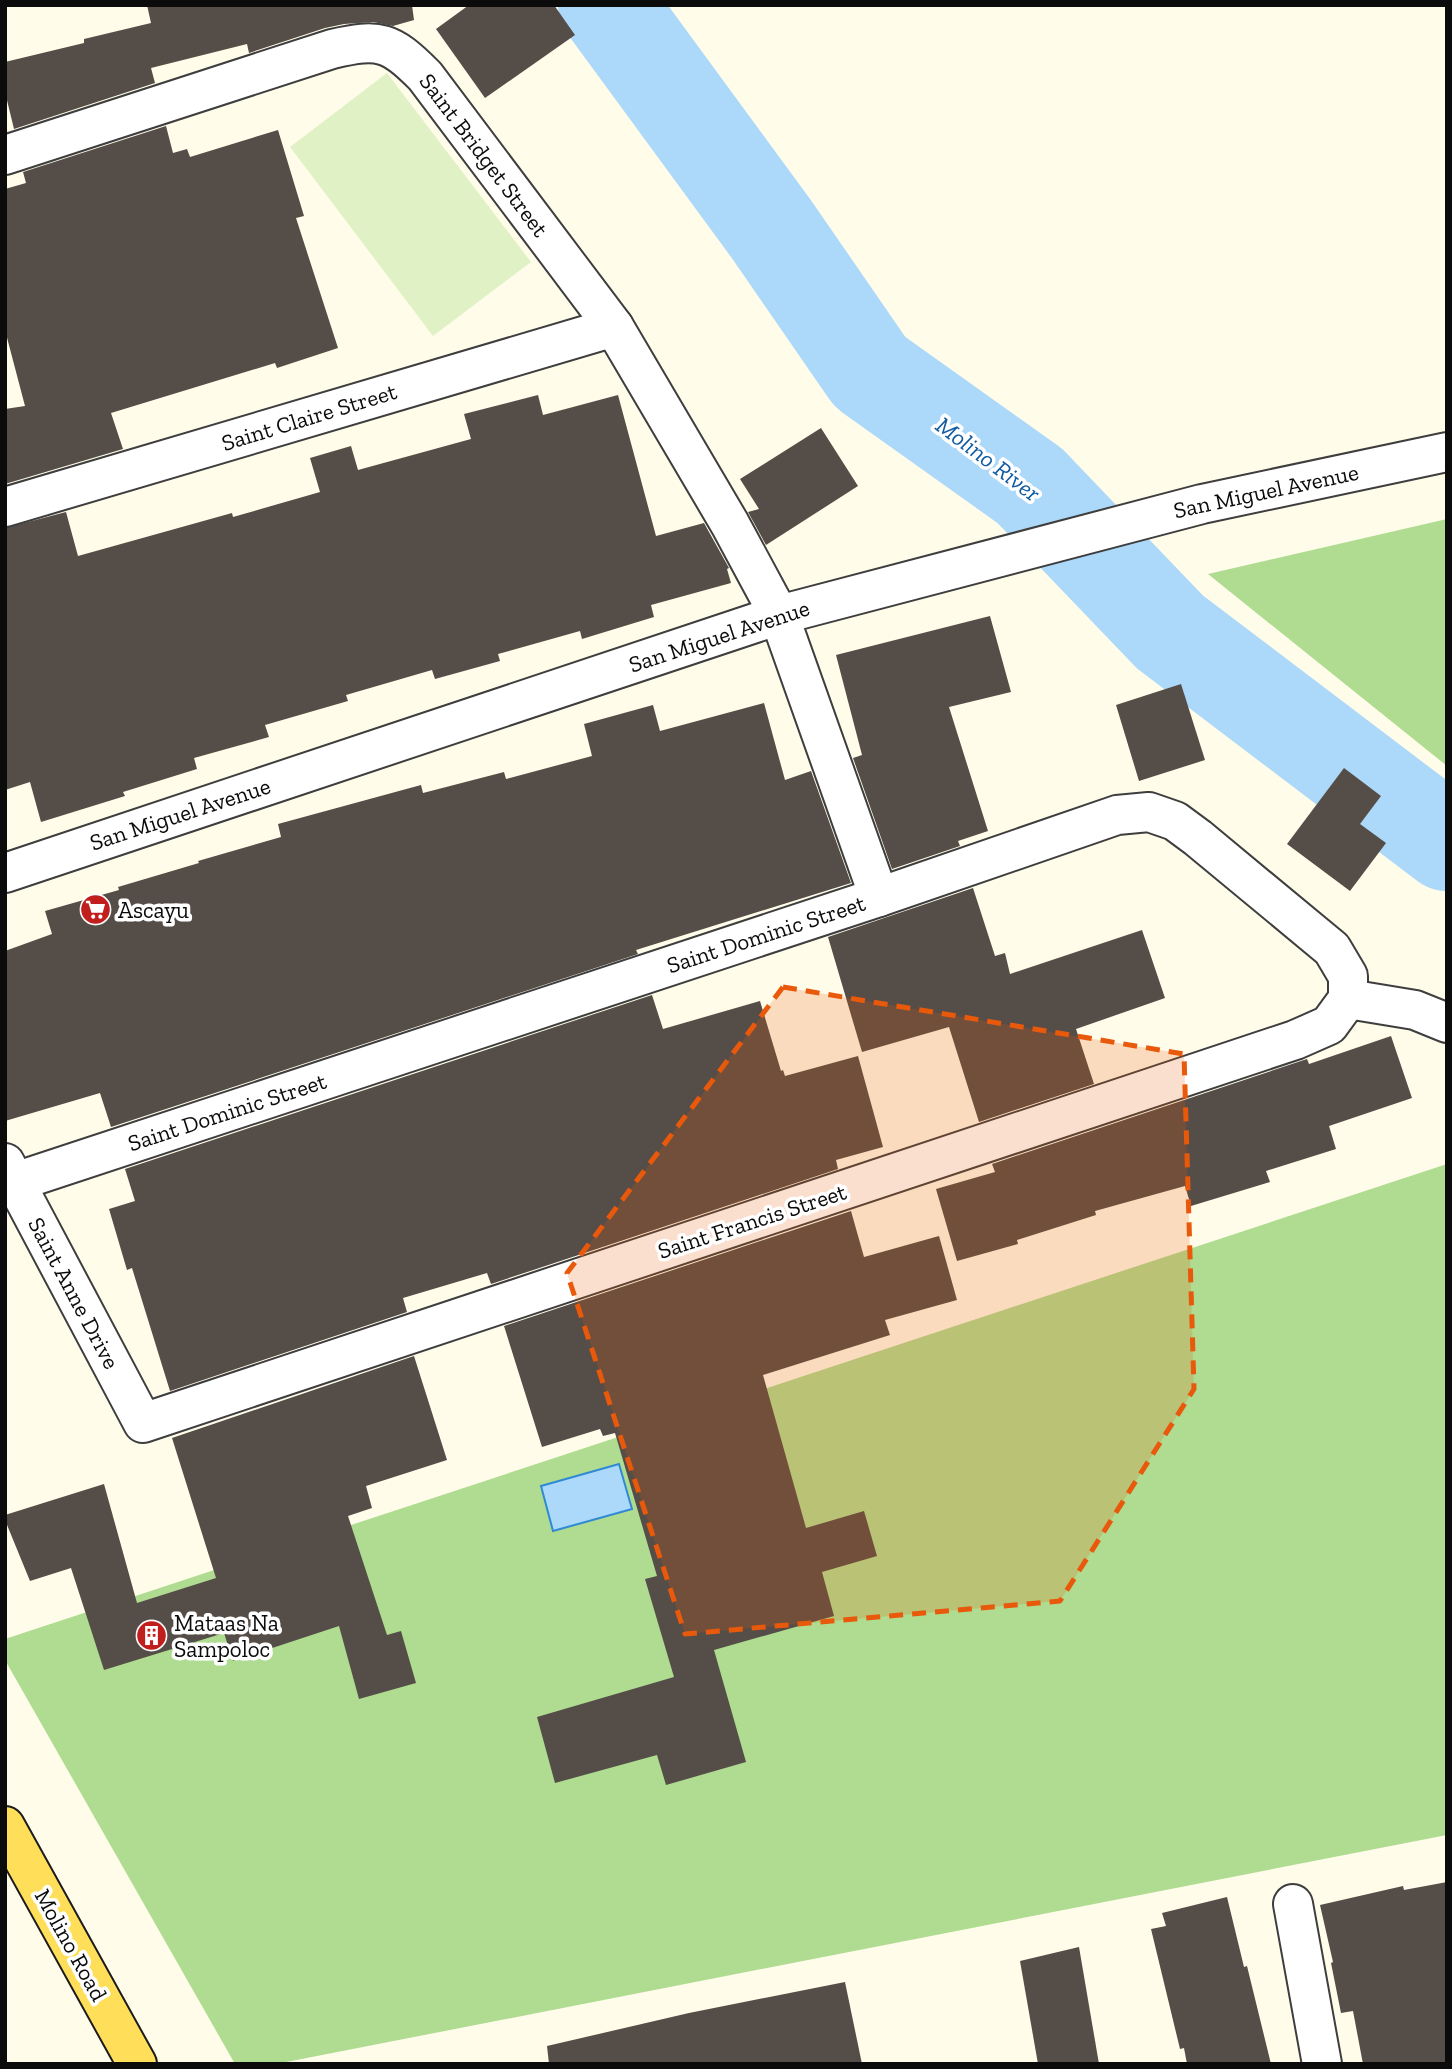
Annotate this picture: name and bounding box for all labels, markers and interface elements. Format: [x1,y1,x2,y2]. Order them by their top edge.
street label: Saint Bridget Street [413,68,555,243]
street label: Saint Claire Street [218,377,400,457]
water label: Molino River [930,410,1047,508]
street label: San Miguel Avenue [1171,458,1361,524]
street label: San Miguel Avenue [625,594,813,678]
street label: San Miguel Avenue [86,772,274,856]
street label: Saint Dominic Street [663,889,869,979]
supermarket icon: Ascayu [78,893,112,927]
place label: Ascayu [118,896,189,924]
street label: Saint Dominic Street [124,1067,330,1157]
street label: Saint Francis Street [654,1177,850,1265]
street label: Saint Anne Drive [22,1212,126,1374]
place label: Mataas Na Sampoloc [174,1609,279,1663]
building icon: Mataas Na Sampoloc [134,1619,168,1653]
street label: Molino Road [29,1884,113,2006]

